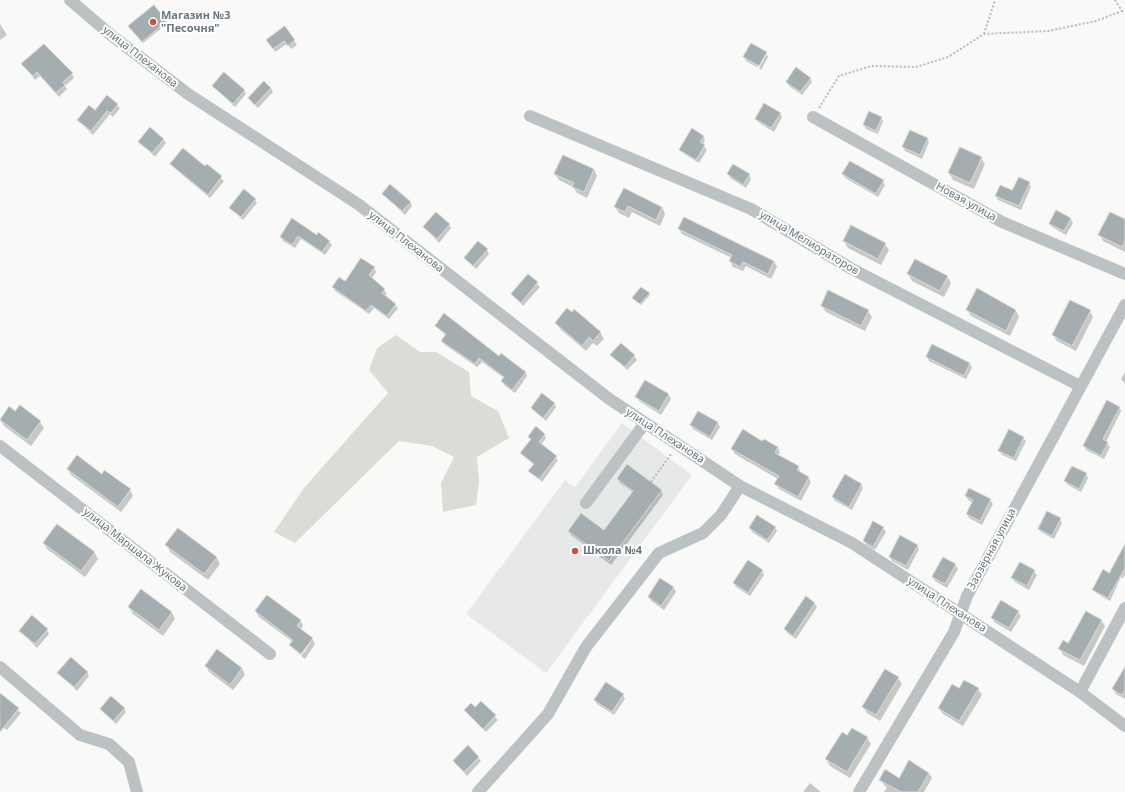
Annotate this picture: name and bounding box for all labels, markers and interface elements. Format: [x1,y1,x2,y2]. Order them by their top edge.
place label: Магазин №3 "Песочня" [161,9,230,35]
marker: Магазин №3 "Песочня" [148,17,158,27]
street label: улица Плеханова [100,24,180,90]
street label: Новая улица [933,180,999,224]
street label: улица Мелиораторов [757,208,861,278]
street label: улица Плеханова [366,209,446,275]
street label: улица Плеханова [623,406,707,466]
street label: улица Маршала Жукова [80,505,190,595]
street label: Заозёрная улица [965,506,1019,592]
place label: Школа №4 [583,544,642,558]
marker: Школа №4 [570,546,580,556]
street label: улица Плеханова [905,575,989,635]

